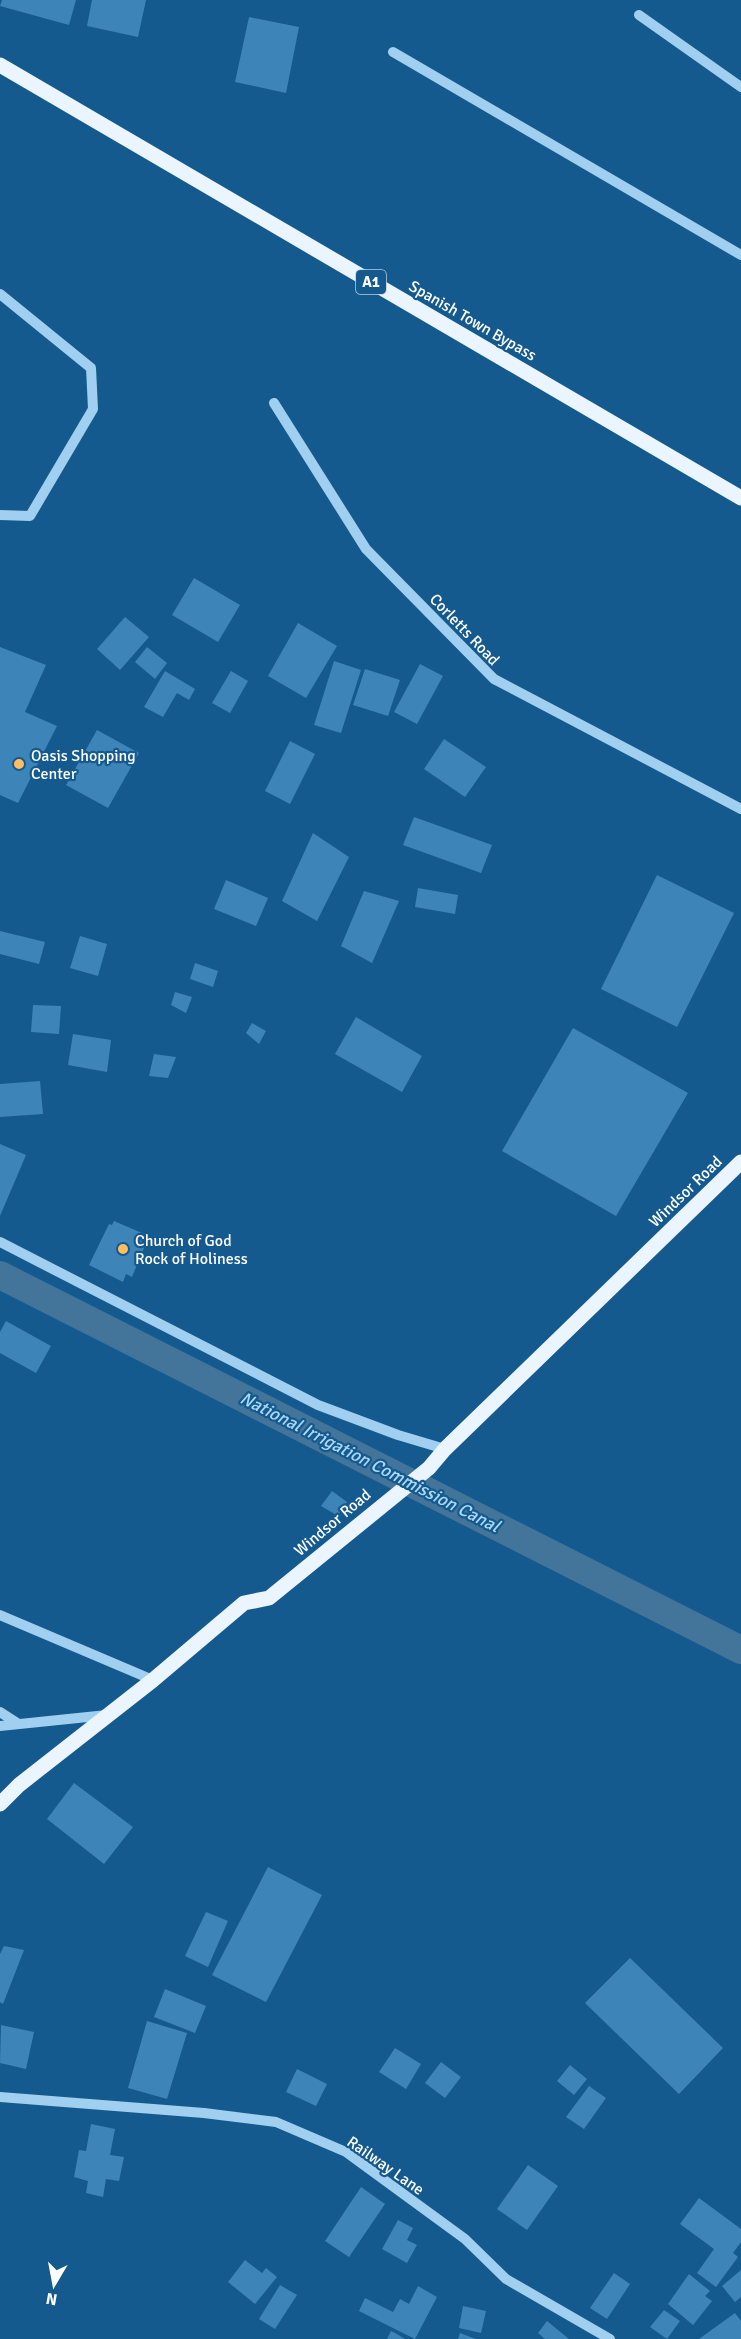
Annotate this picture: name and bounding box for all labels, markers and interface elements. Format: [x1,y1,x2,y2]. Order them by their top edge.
road number: A1 [356,270,386,294]
street label: Spanish Town Bypass [405,276,540,365]
street label: Corletts Road [425,590,504,670]
place label: Oasis Shopping Center [31,746,136,784]
marker: Oasis Shopping Center [12,757,26,771]
street label: Windsor Road [645,1152,726,1232]
place label: Church of God Rock of Holiness [135,1231,248,1269]
marker: Church of God Rock of Holiness [116,1242,130,1256]
water label: National Irrigation Commission Canal [237,1387,505,1538]
street label: Windsor Road [290,1485,375,1561]
street label: Railway Lane [343,2132,428,2200]
north arrow [24,2255,84,2315]
text: N [44,2288,59,2310]

